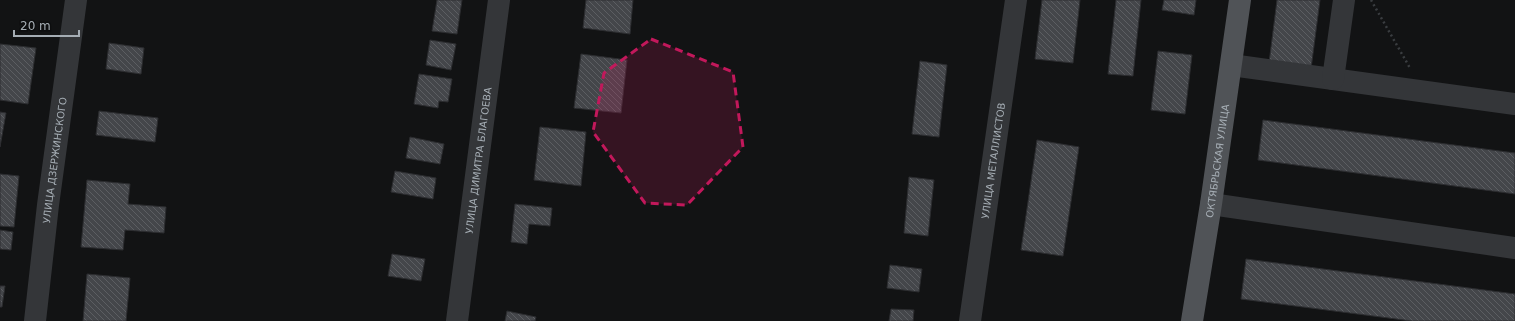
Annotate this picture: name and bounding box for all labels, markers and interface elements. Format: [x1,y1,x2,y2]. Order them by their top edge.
scale bar [14,12,79,38]
text: 20 m [20,19,51,33]
street label: УЛИЦА ДИМИТРА БЛАГОЕВА [463,86,493,234]
street label: УЛИЦА ДЗЕРЖИНСКОГО [40,96,68,224]
street label: УЛИЦА МЕТАЛЛИСТОВ [979,102,1007,219]
street label: ОКТЯБРЬСКАЯ УЛИЦА [1203,103,1231,219]

